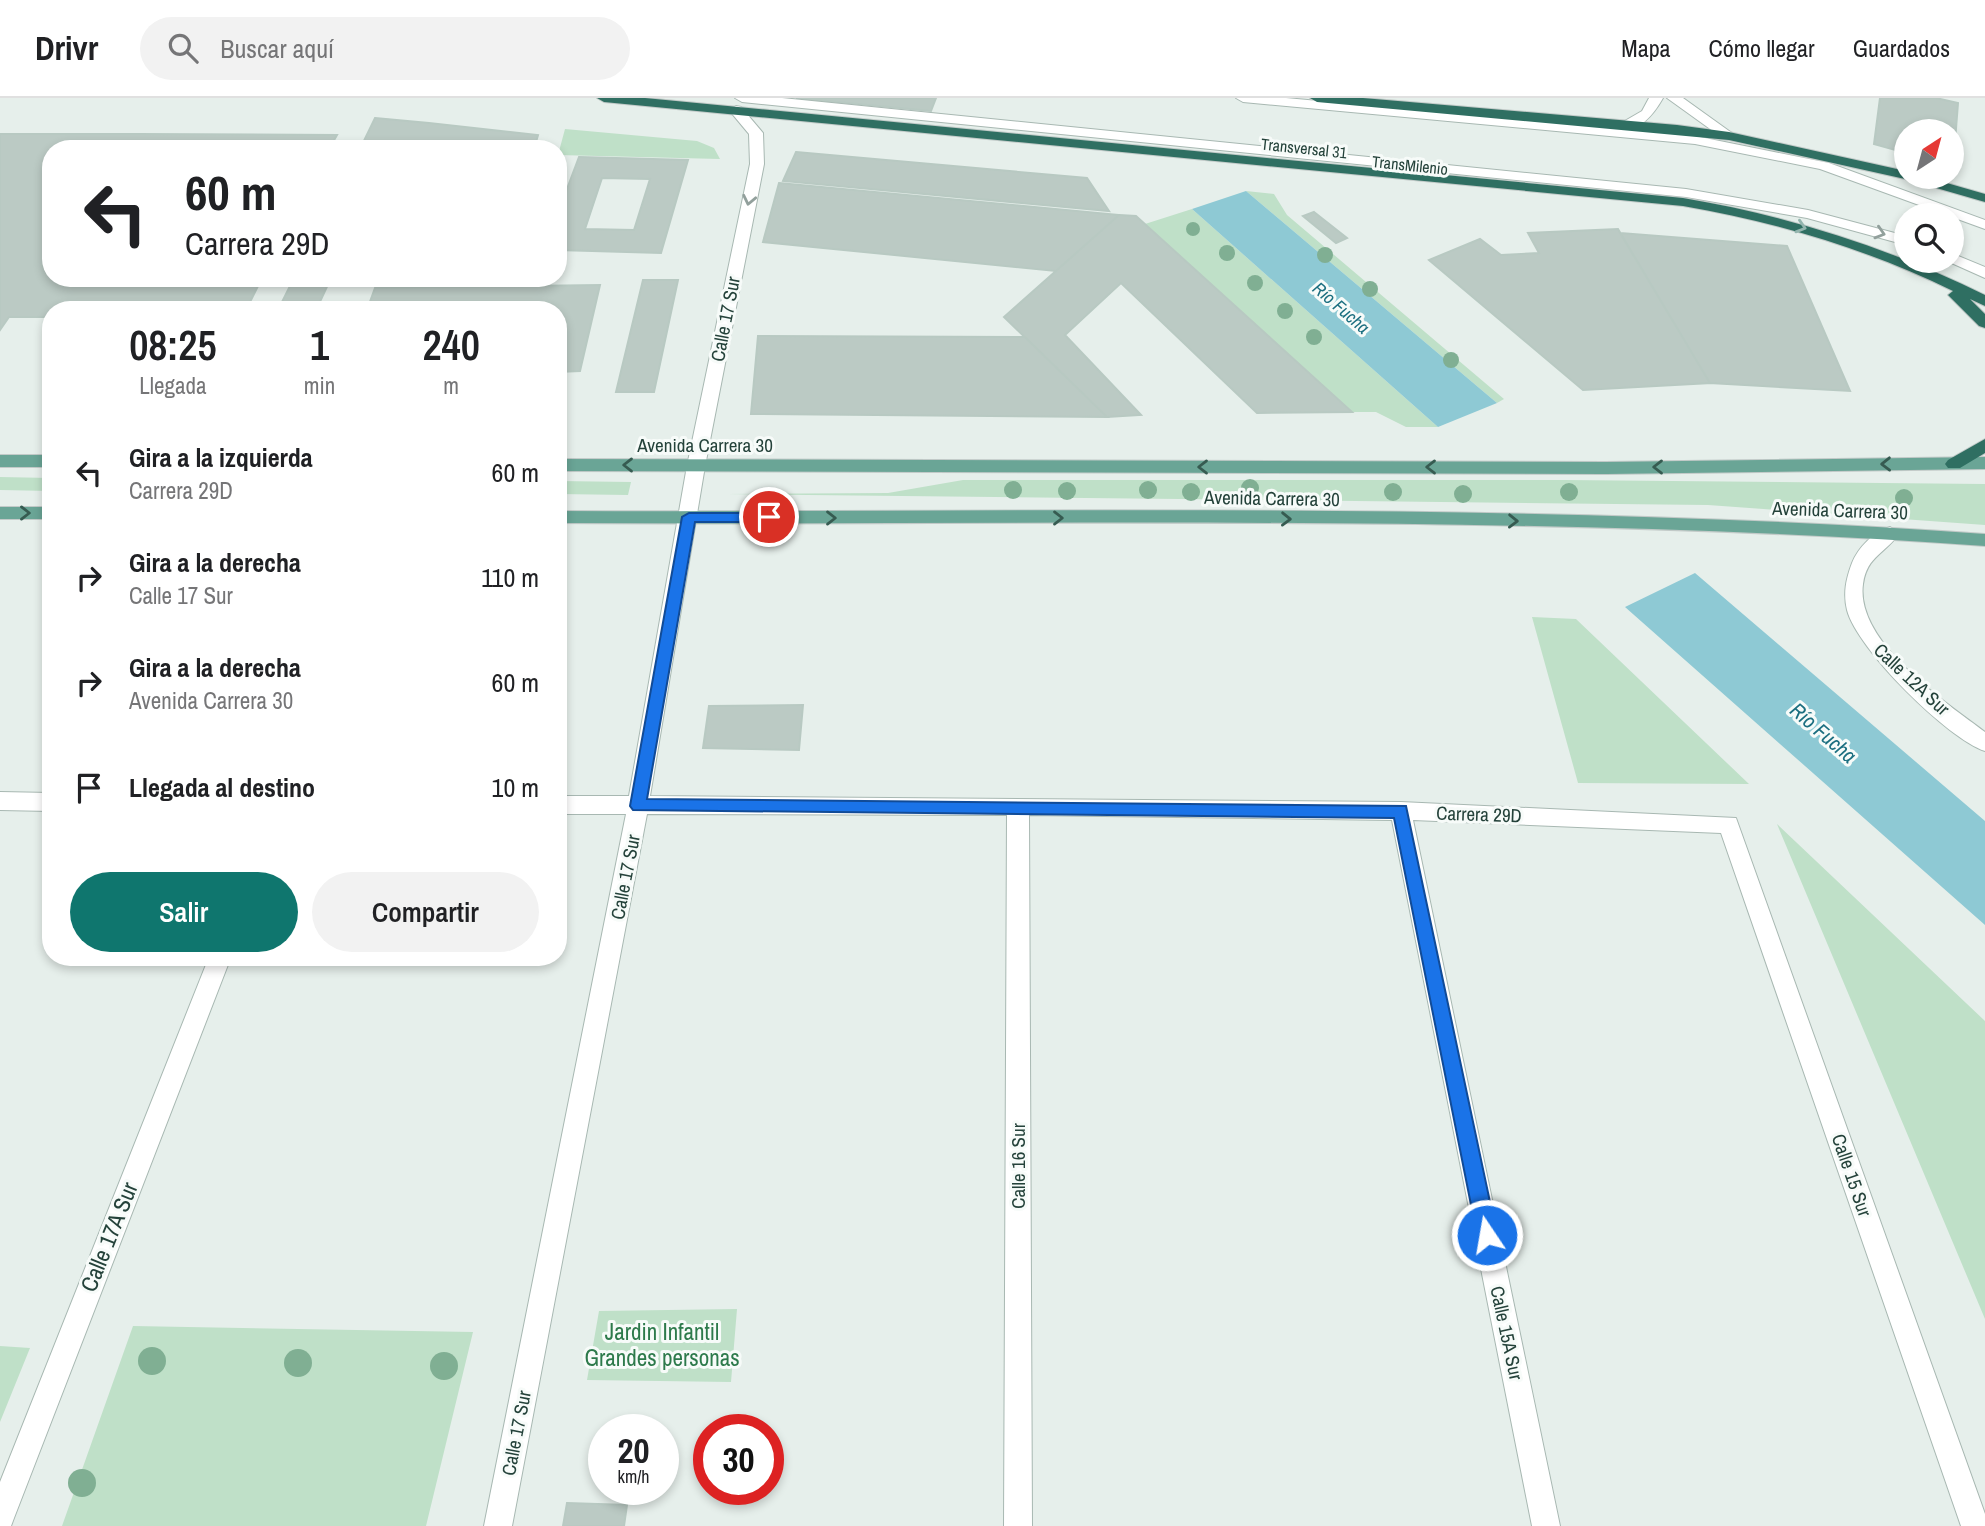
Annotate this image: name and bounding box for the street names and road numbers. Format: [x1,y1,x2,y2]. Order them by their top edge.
street label: Transversal 31 [1260,133,1349,164]
street label: TransMilenio [1371,150,1449,180]
street label: Calle 17 Sur [704,274,746,364]
street label: Avenida Carrera 30 [636,432,773,458]
street label: Avenida Carrera 30 [1203,484,1340,512]
street label: Avenida Carrera 30 [1771,495,1908,525]
street label: Calle 12A Sur [1868,637,1956,722]
street label: Carrera 29D [1436,800,1522,828]
street label: Calle 17 Sur [604,832,646,922]
street label: Calle 16 Sur [1005,1122,1031,1209]
street label: Calle 15 Sur [1826,1130,1879,1221]
street label: Calle 17A Sur [73,1177,145,1296]
street label: Calle 15A Sur [1484,1284,1530,1383]
street label: Calle 17 Sur [495,1388,537,1478]

